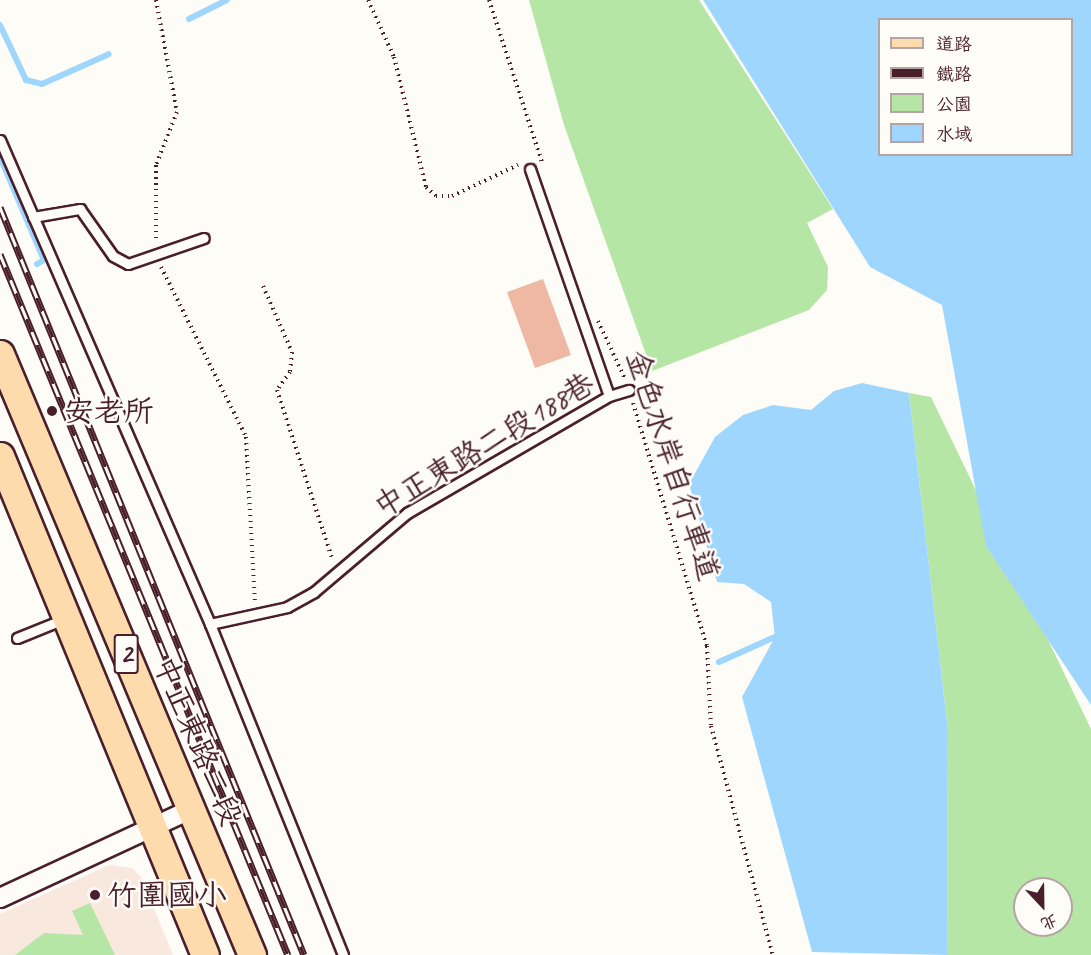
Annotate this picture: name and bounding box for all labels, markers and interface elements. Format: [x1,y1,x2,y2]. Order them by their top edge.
legend [878,18,1073,156]
text: 道路 [936,33,972,55]
text: 鐵路 [936,63,972,85]
text: 公園 [936,93,972,115]
text: 水域 [936,123,972,145]
street label: 金色水岸自行車道 [619,345,727,585]
street label: 中正東路二段188巷 [367,365,601,525]
place label: 安老所 [64,393,154,429]
marker: 安老所 [45,404,59,418]
road number: 2 [112,629,140,679]
street label: 中正東路二段 [146,651,250,831]
place label: 竹圍國小 [107,877,227,913]
north arrow [1013,877,1073,937]
marker: 竹圍國小 [88,888,102,902]
text: 北 [1038,910,1060,934]

